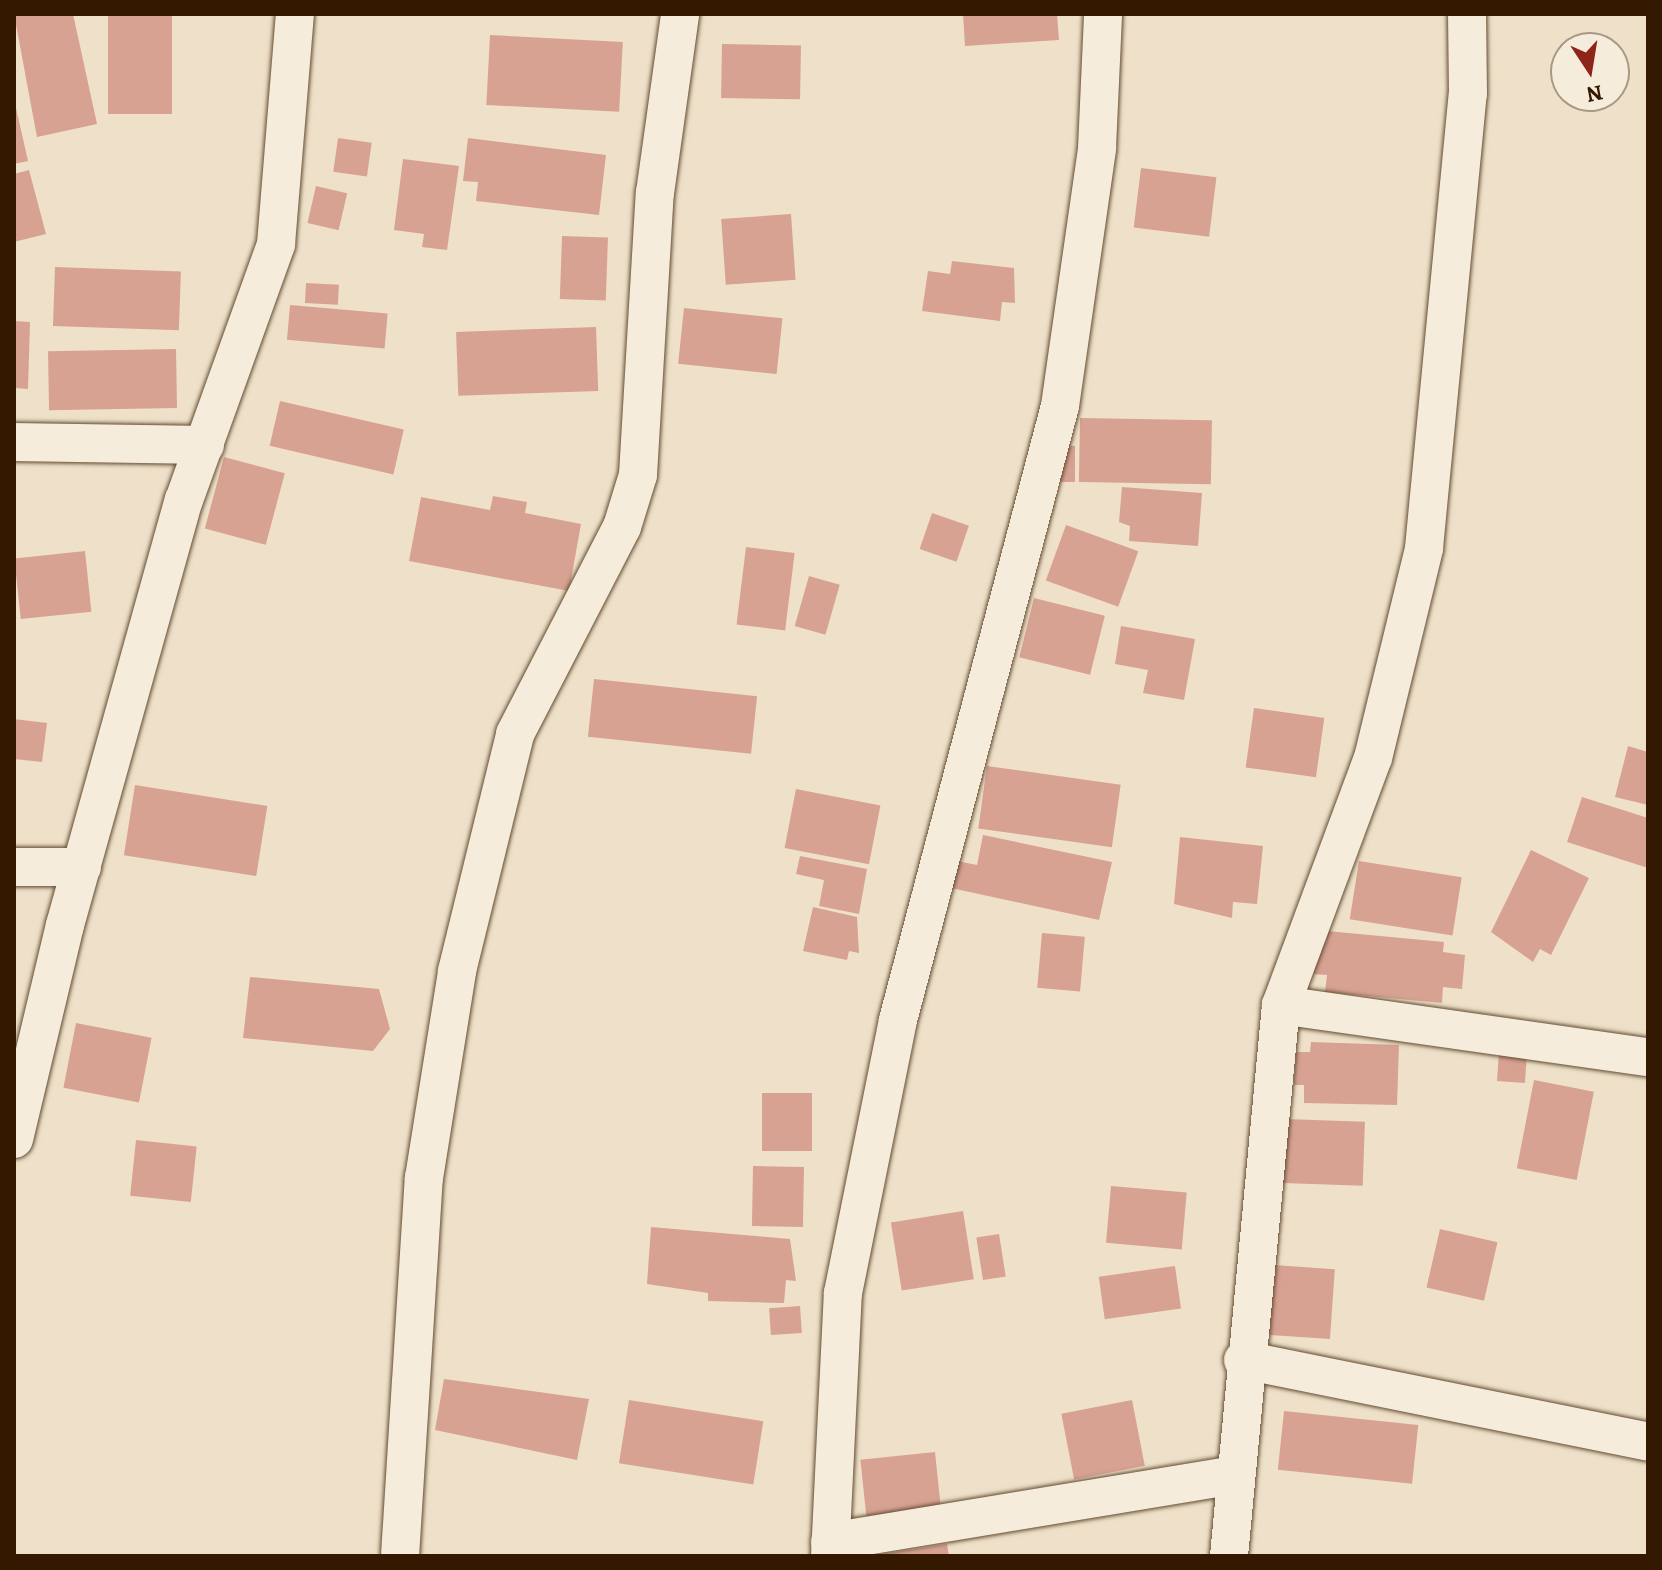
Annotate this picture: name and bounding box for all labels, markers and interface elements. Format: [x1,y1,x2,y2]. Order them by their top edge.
north arrow [1550,32,1630,112]
text: N [1584,77,1606,110]

